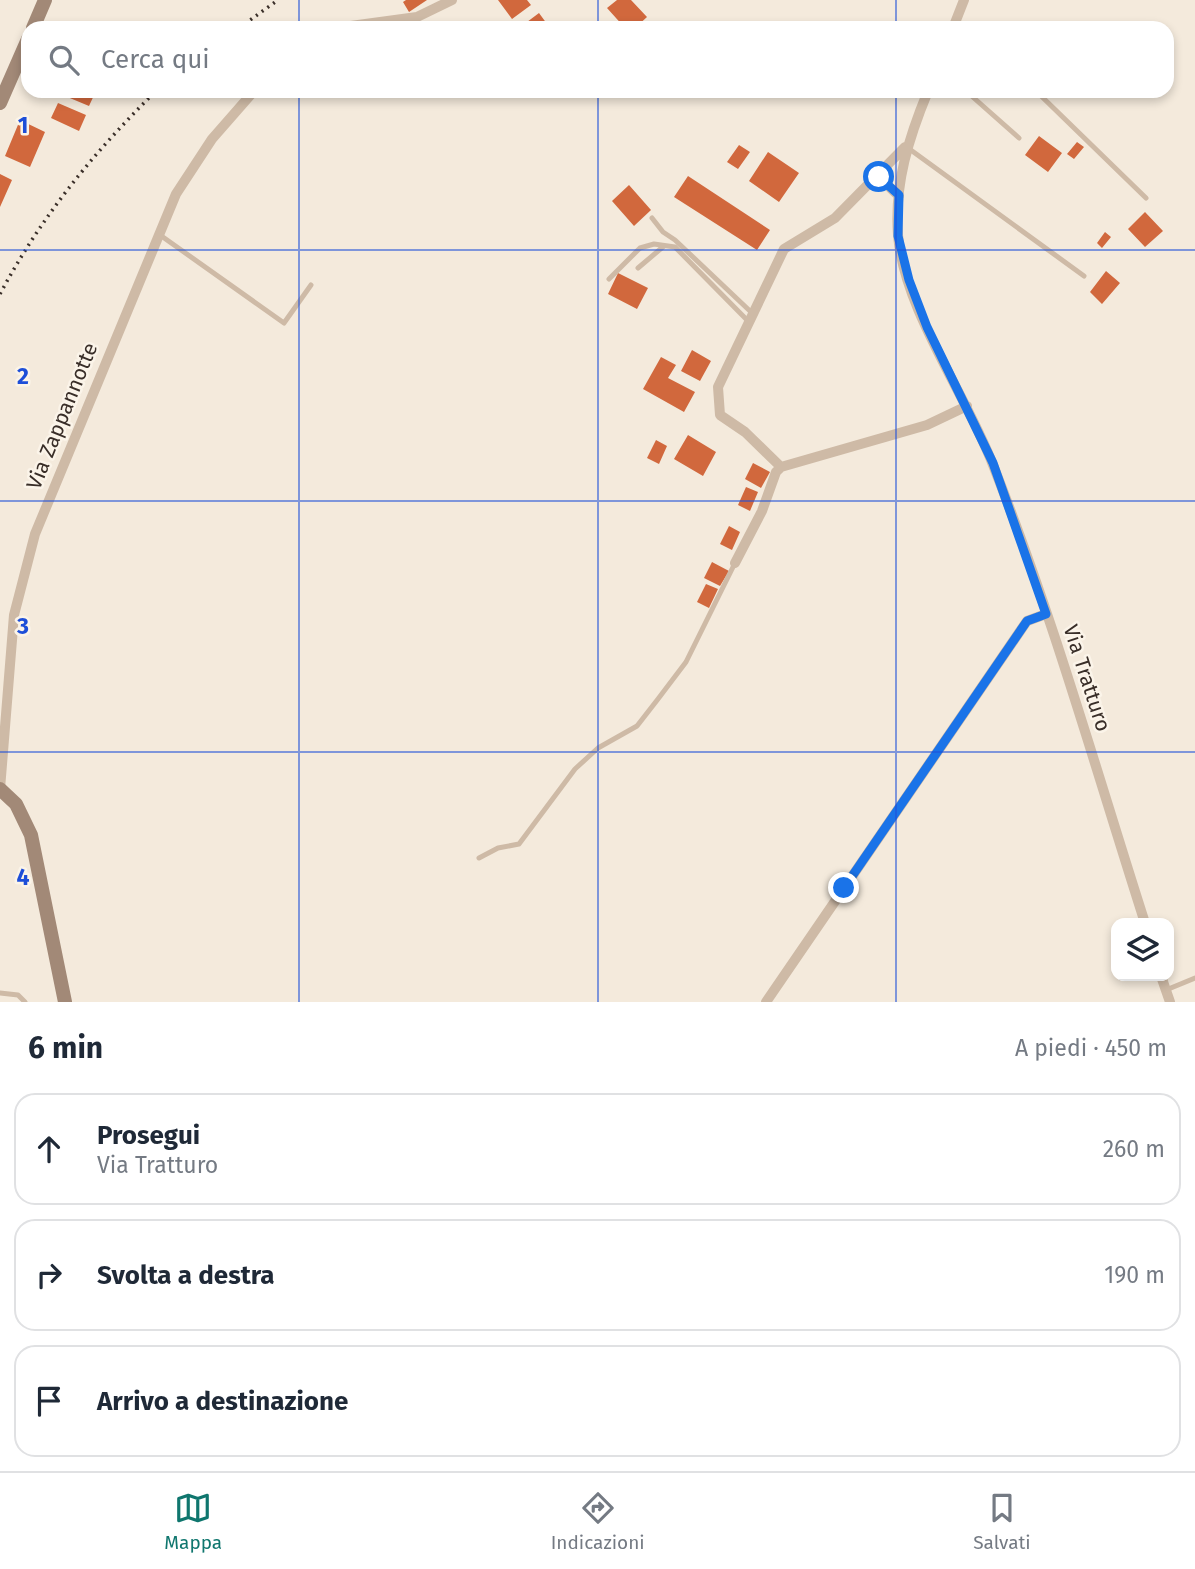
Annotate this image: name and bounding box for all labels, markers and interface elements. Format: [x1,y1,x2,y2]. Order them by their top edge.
search box [21,21,1174,98]
icon: search [45,41,83,79]
text: Cerca qui [101,44,210,75]
text: 1 [18,111,28,139]
route start [863,161,894,192]
street label: Via Zappannotte [21,339,103,493]
text: 2 [17,362,29,390]
text: 3 [16,612,29,640]
street label: Via Tratturo [1058,621,1116,735]
text: 4 [17,863,30,891]
route end [828,872,859,903]
map controls [1111,918,1174,981]
button: layers [1111,918,1174,981]
text: 6 min [28,1030,103,1066]
text: A piedi · 450 m [1015,1034,1167,1062]
text: Prosegui [97,1120,200,1151]
icon: ahead [30,1130,68,1168]
text: 260 m [1103,1135,1165,1163]
text: Via Tratturo [97,1151,218,1179]
icon: right [30,1256,68,1294]
text: Svolta a destra [97,1260,275,1291]
text: 190 m [1104,1261,1165,1289]
icon: arrive [30,1382,68,1420]
text: Arrivo a destinazione [97,1386,348,1417]
tab: Mappa [164,1489,222,1554]
tab: Indicazioni [551,1489,645,1554]
tab: Salvati [973,1489,1031,1554]

